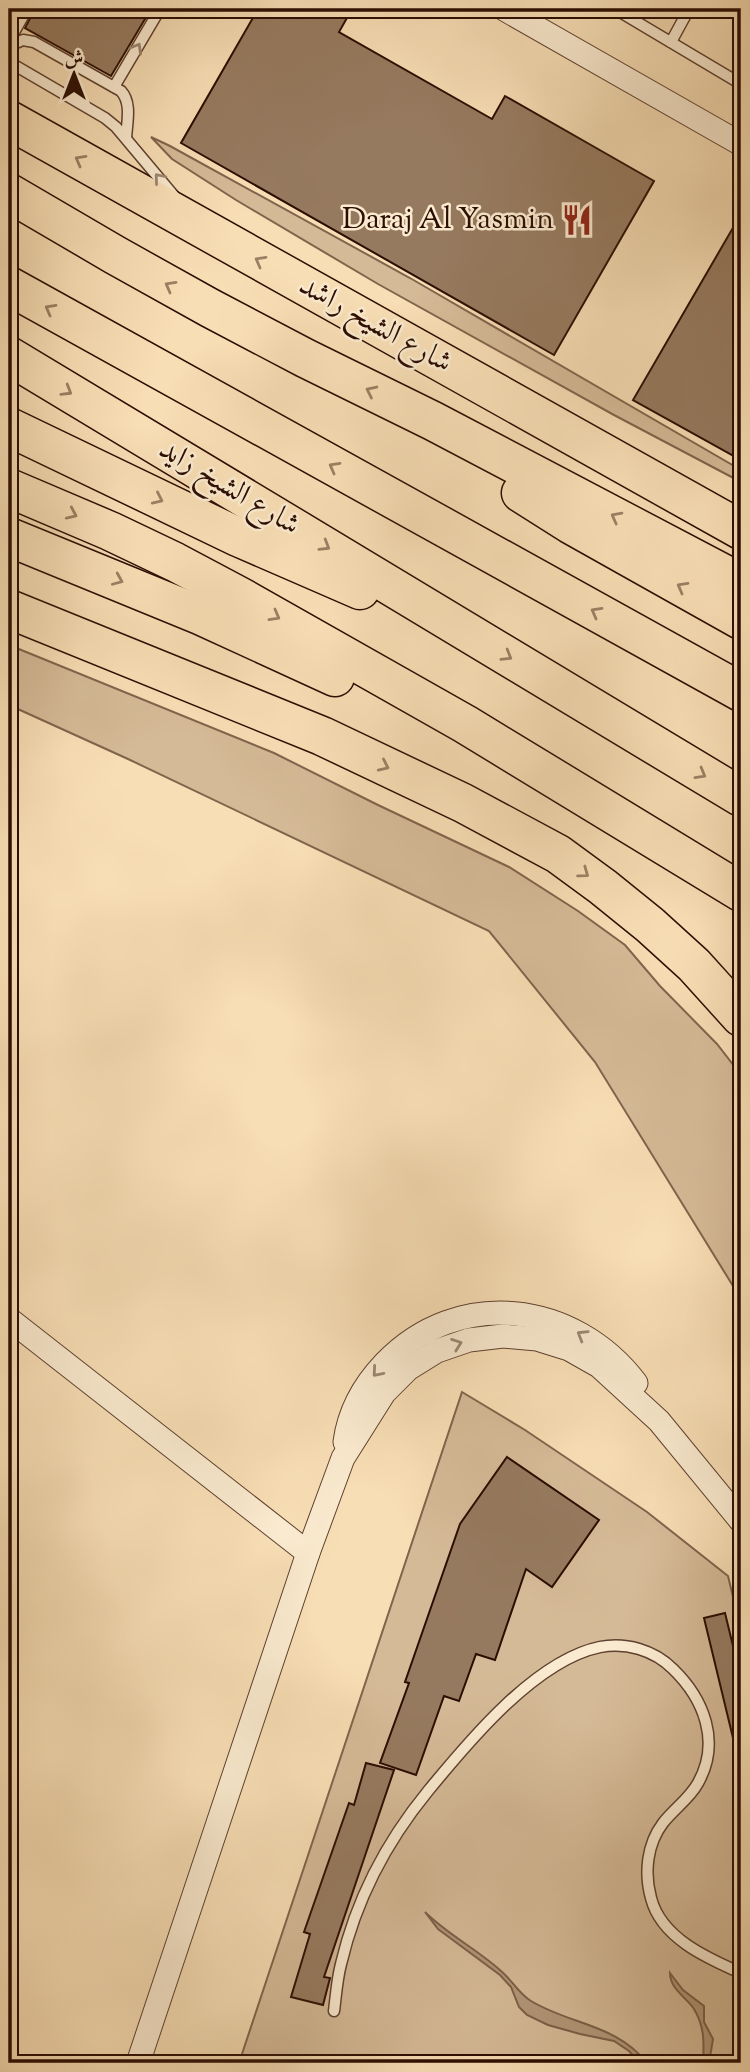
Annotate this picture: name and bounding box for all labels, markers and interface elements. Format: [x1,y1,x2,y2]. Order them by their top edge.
north arrow [38,38,108,108]
one-way arrow [129,43,142,55]
text: ش [65,46,83,73]
one-way arrow [75,155,88,168]
one-way arrow [155,174,167,187]
place label: Daraj Al Yasmin [342,199,554,242]
restaurant icon: Daraj Al Yasmin [560,203,594,237]
one-way arrow [255,256,268,269]
street label: شارع الشيخ راشد [289,265,460,388]
one-way arrow [164,281,177,294]
one-way arrow [44,304,57,317]
one-way arrow [60,383,73,396]
one-way arrow [366,385,378,399]
street label: شارع الشيخ زايد [149,429,308,550]
one-way arrow [329,462,342,475]
one-way arrow [151,491,163,505]
one-way arrow [65,506,77,520]
one-way arrow [611,512,623,525]
one-way arrow [318,538,331,551]
one-way arrow [111,572,123,586]
one-way arrow [676,582,689,595]
one-way arrow [591,607,603,620]
one-way arrow [267,608,280,621]
one-way arrow [499,648,512,661]
one-way arrow [377,758,389,772]
one-way arrow [694,765,707,778]
one-way arrow [576,864,589,877]
one-way arrow [577,1330,590,1343]
one-way arrow [451,1338,463,1352]
one-way arrow [373,1364,385,1377]

